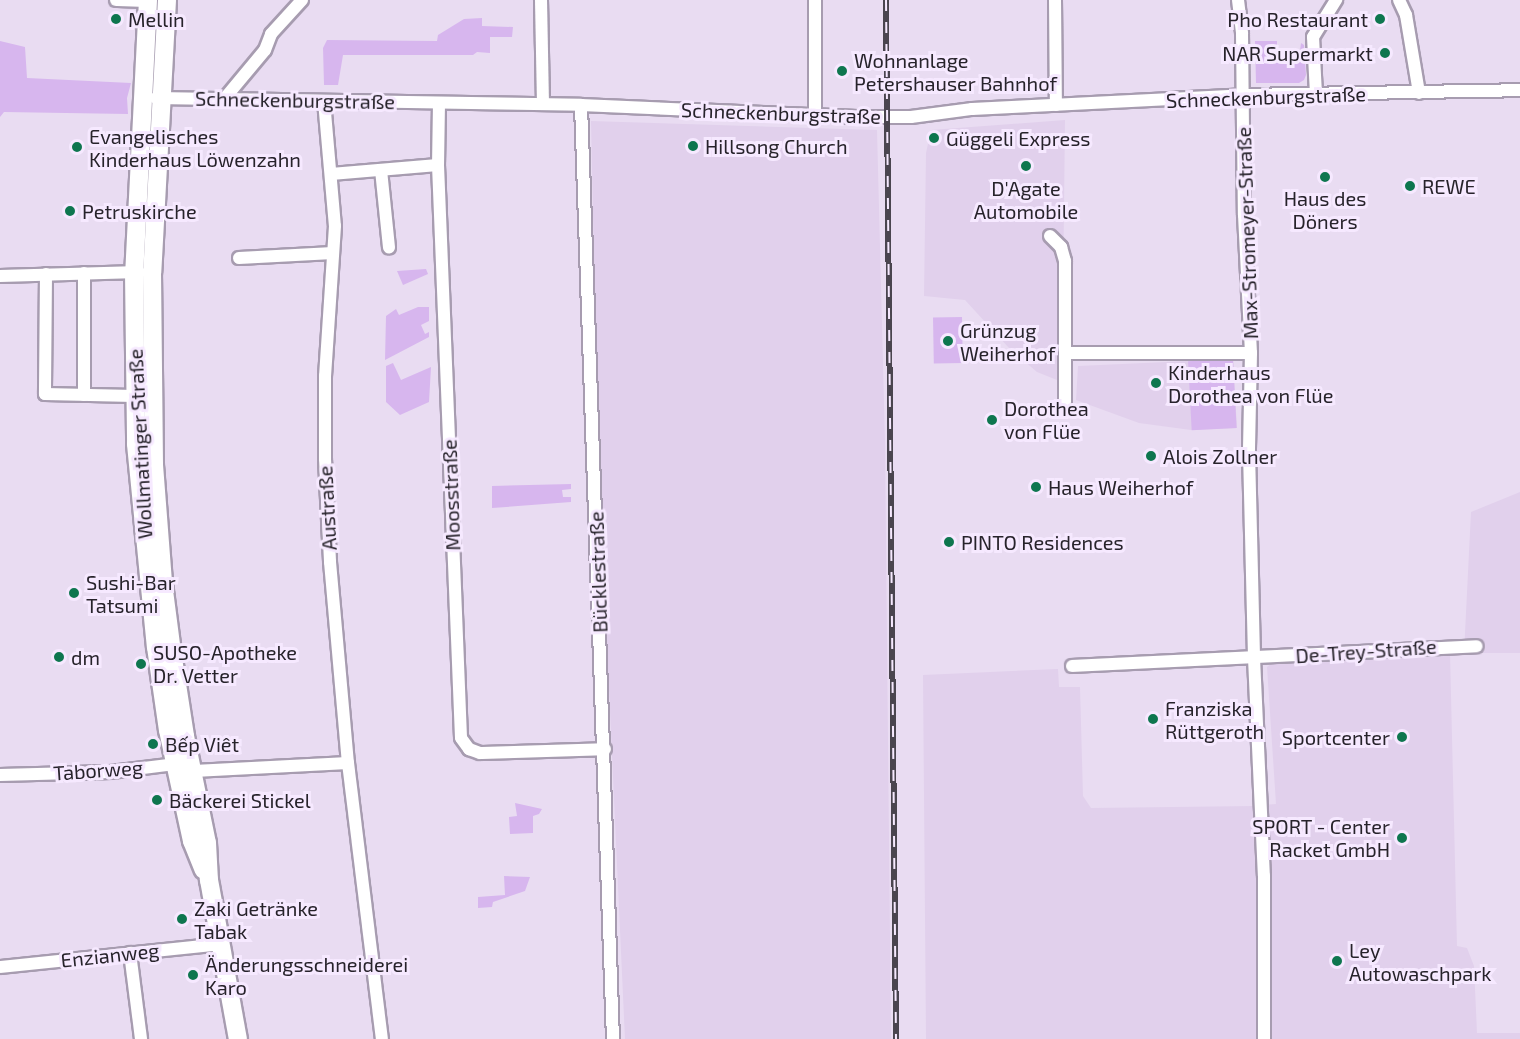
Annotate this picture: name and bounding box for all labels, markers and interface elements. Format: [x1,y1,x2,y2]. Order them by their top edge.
place label: Mellin [128,7,185,31]
place label: Pho Restaurant [1227,7,1368,31]
marker: Mellin [109,12,123,26]
marker: Pho Restaurant [1373,12,1387,26]
place label: NAR Supermarkt [1222,41,1373,65]
marker: NAR Supermarkt [1378,46,1392,60]
place label: Wohnanlage Petershauser Bahnhof [854,48,1058,95]
marker: Wohnanlage Petershauser Bahnhof [835,64,849,78]
street label: Schneckenburgstraße [1166,82,1366,112]
street label: Schneckenburgstraße [195,86,395,114]
street label: Schneckenburgstraße [681,98,881,128]
place label: Evangelisches Kinderhaus Löwenzahn [89,124,301,171]
place label: Güggeli Express [946,126,1090,150]
street label: Max-Stromeyer-Straße [1231,126,1263,340]
marker: Güggeli Express [927,131,941,145]
place label: Hillsong Church [705,134,848,158]
marker: Hillsong Church [686,139,700,153]
marker: Evangelisches Kinderhaus Löwenzahn [70,140,84,154]
marker: D'Agate Automobile [1019,159,1033,173]
marker: Haus des Döners [1318,170,1332,184]
place label: REWE [1422,174,1476,198]
place label: D'Agate Automobile [974,176,1078,223]
marker: REWE [1403,179,1417,193]
place label: Haus des Döners [1284,186,1366,233]
place label: Petruskirche [82,199,197,223]
marker: Petruskirche [63,204,77,218]
place label: Grünzug Weiherhof [960,318,1055,365]
marker: Grünzug Weiherhof [941,334,955,348]
street label: Wollmatinger Straße [123,348,157,540]
place label: Kinderhaus Dorothea von Flüe [1168,360,1334,407]
marker: Kinderhaus Dorothea von Flüe [1149,376,1163,390]
place label: Dorothea von Flüe [1004,396,1089,443]
marker: Dorothea von Flüe [985,413,999,427]
street label: Moosstraße [437,439,465,551]
place label: Alois Zollner [1163,444,1277,468]
marker: Alois Zollner [1144,449,1158,463]
street label: Austraße [313,465,341,551]
place label: Haus Weiherhof [1048,475,1194,499]
marker: Haus Weiherhof [1029,480,1043,494]
street label: Bücklestraße [584,511,612,633]
place label: PINTO Residences [961,530,1124,554]
marker: PINTO Residences [942,535,956,549]
place label: Sushi-Bar Tatsumi [86,570,176,617]
marker: Sushi-Bar Tatsumi [67,586,81,600]
street label: De-Trey-Straße [1295,634,1437,668]
place label: SUSO-Apotheke Dr. Vetter [153,640,297,687]
place label: dm [71,645,100,669]
marker: dm [52,650,66,664]
marker: SUSO-Apotheke Dr. Vetter [134,657,148,671]
place label: Franziska Rüttgeroth [1165,696,1264,743]
marker: Franziska Rüttgeroth [1146,712,1160,726]
place label: Sportcenter [1282,725,1390,749]
marker: Sportcenter [1395,730,1409,744]
place label: Bếp Viêt [165,732,240,756]
marker: Bếp Viêt [146,737,160,751]
street label: Taborweg [52,755,144,785]
place label: Bäckerei Stickel [169,788,311,812]
marker: Bäckerei Stickel [150,793,164,807]
place label: SPORT - Center Racket GmbH [1252,814,1390,861]
marker: SPORT - Center Racket GmbH [1395,831,1409,845]
place label: Zaki Getränke Tabak [194,896,318,943]
marker: Zaki Getränke Tabak [175,912,189,926]
street label: Enzianweg [60,938,160,972]
place label: Ley Autowaschpark [1349,938,1491,985]
place label: Änderungsschneiderei Karo [205,952,408,999]
marker: Ley Autowaschpark [1330,954,1344,968]
marker: Änderungsschneiderei Karo [186,968,200,982]

